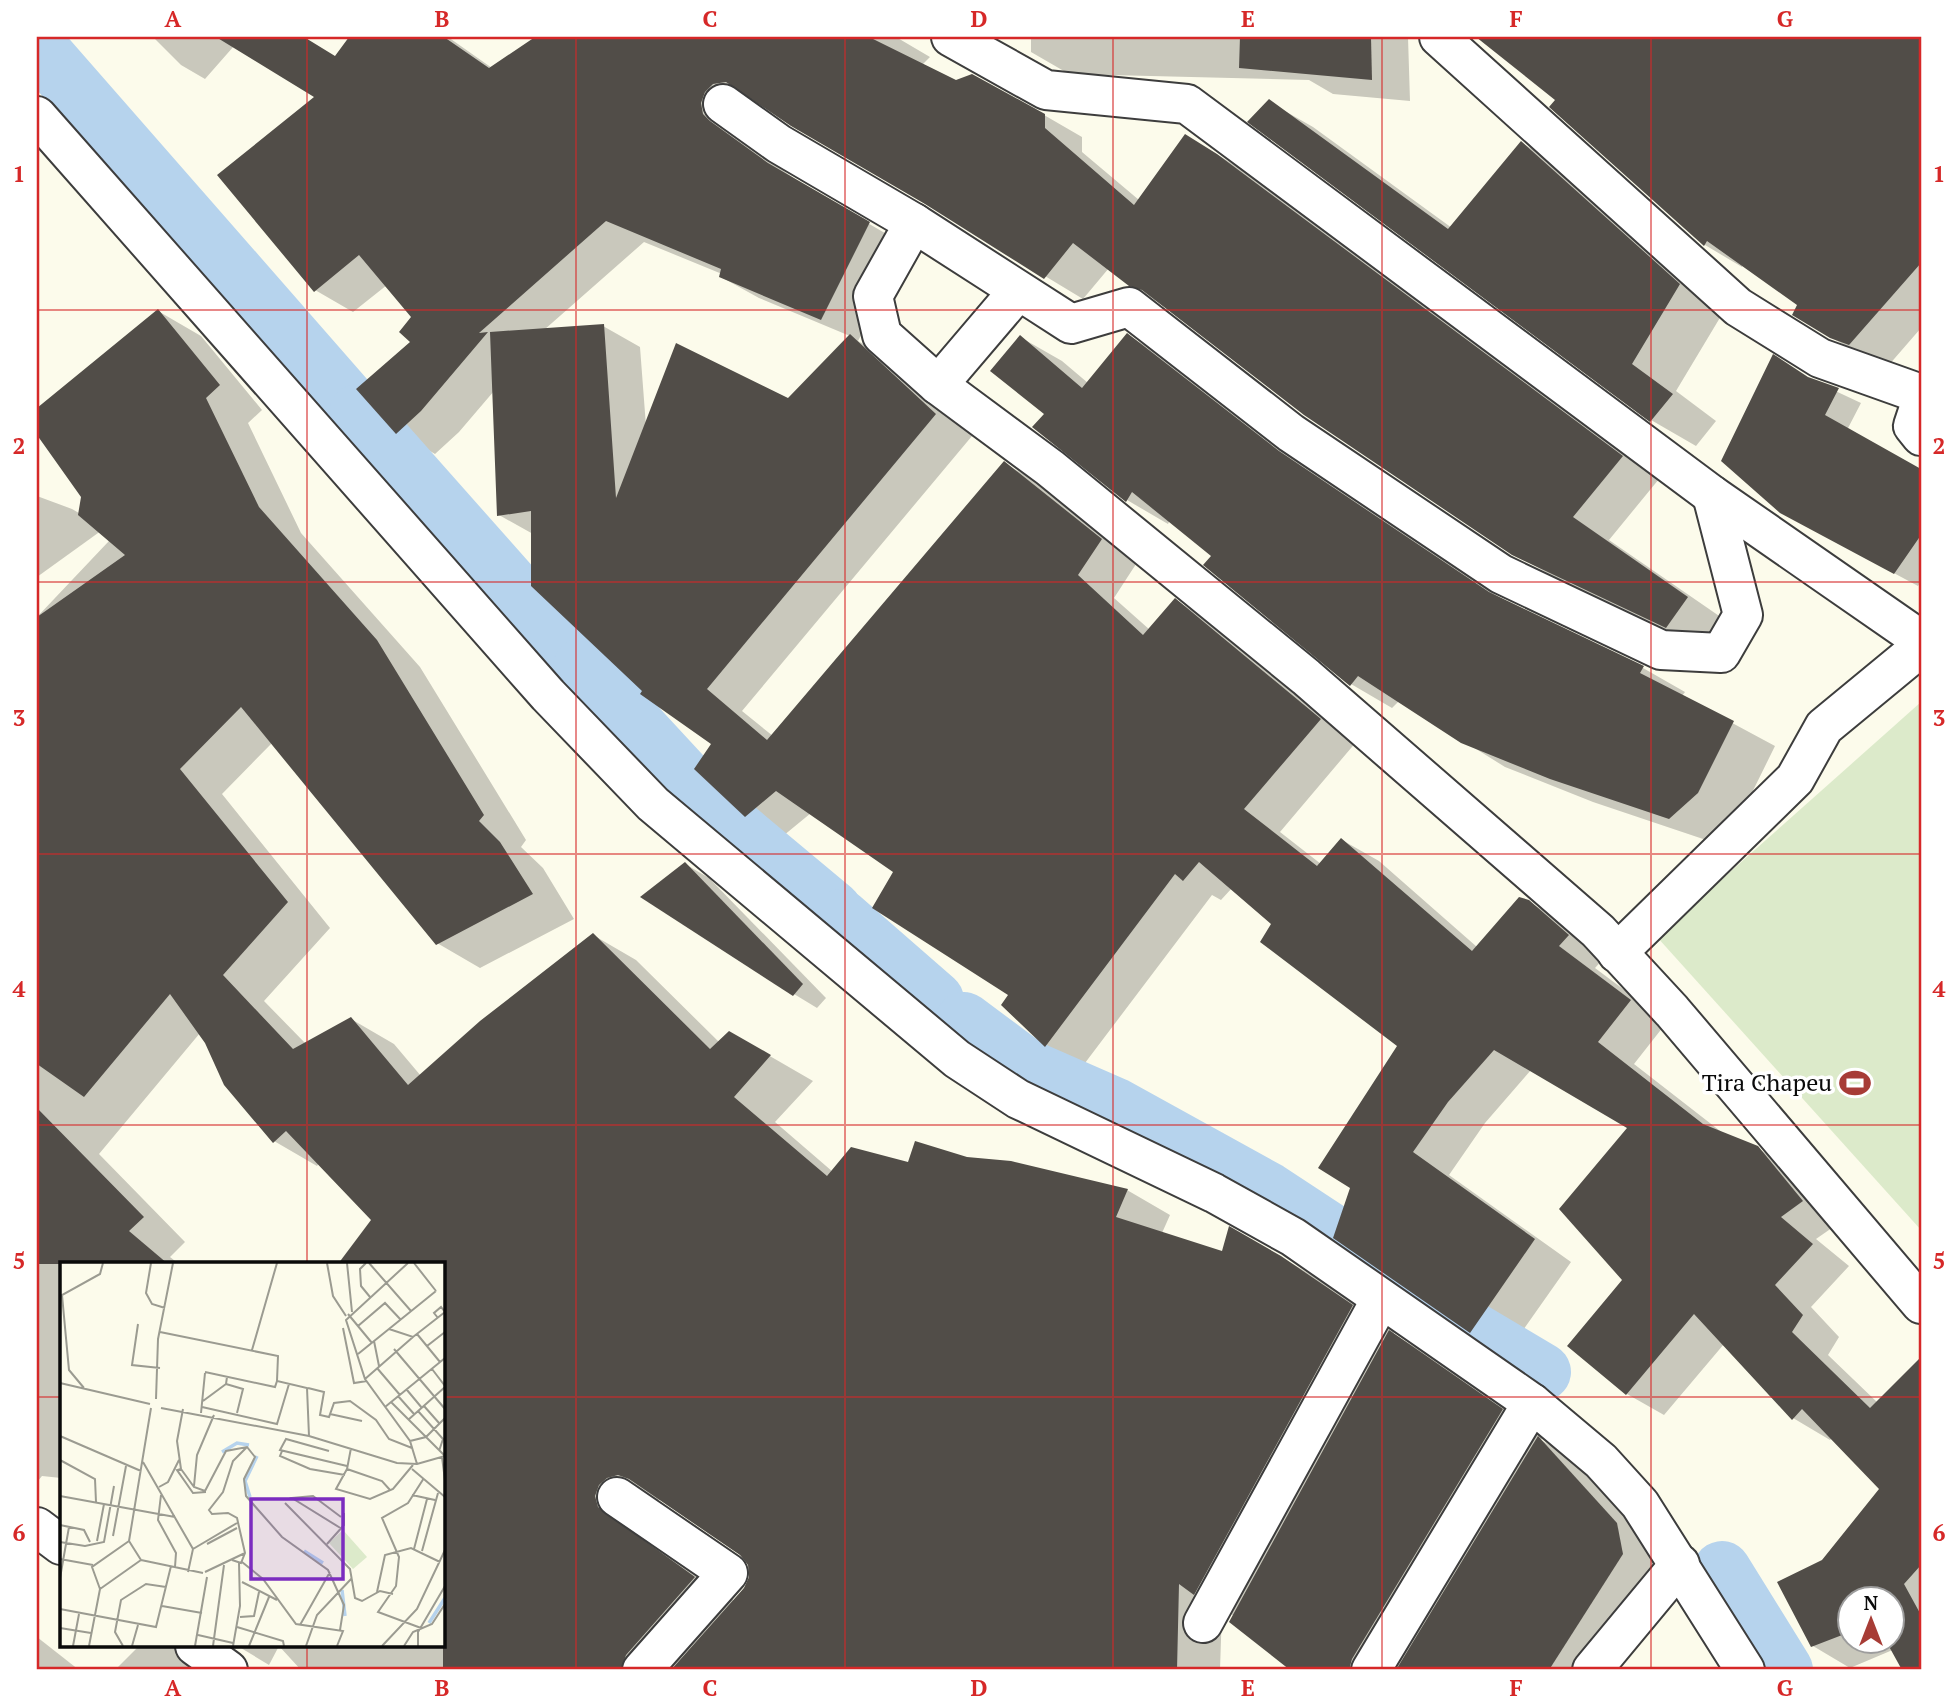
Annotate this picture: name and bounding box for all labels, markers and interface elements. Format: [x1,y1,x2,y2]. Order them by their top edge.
text: A [165,3,182,34]
text: B [435,3,450,34]
text: C [703,3,718,34]
text: D [971,3,988,34]
text: E [1241,3,1255,34]
text: F [1509,3,1523,34]
text: G [1777,3,1794,34]
text: 1 [13,158,26,189]
text: 1 [1933,158,1946,189]
text: 2 [13,430,26,461]
text: 2 [1933,430,1946,461]
text: 3 [13,702,26,733]
text: 3 [1933,702,1946,733]
text: 4 [13,973,26,1004]
text: 4 [1933,973,1946,1004]
place label: Tira Chapeu [1702,1066,1832,1098]
sports icon: Tira Chapeu [1838,1066,1872,1100]
text: 5 [13,1245,26,1276]
text: 5 [1933,1245,1946,1276]
inset map [60,1262,444,1648]
text: 6 [13,1517,26,1548]
text: 6 [1933,1517,1946,1548]
north arrow [1836,1584,1906,1654]
text: N [1864,1590,1879,1615]
text: A [165,1672,182,1703]
text: B [435,1672,450,1703]
text: C [703,1672,718,1703]
text: D [971,1672,988,1703]
text: E [1241,1672,1255,1703]
text: F [1509,1672,1523,1703]
text: G [1777,1672,1794,1703]

